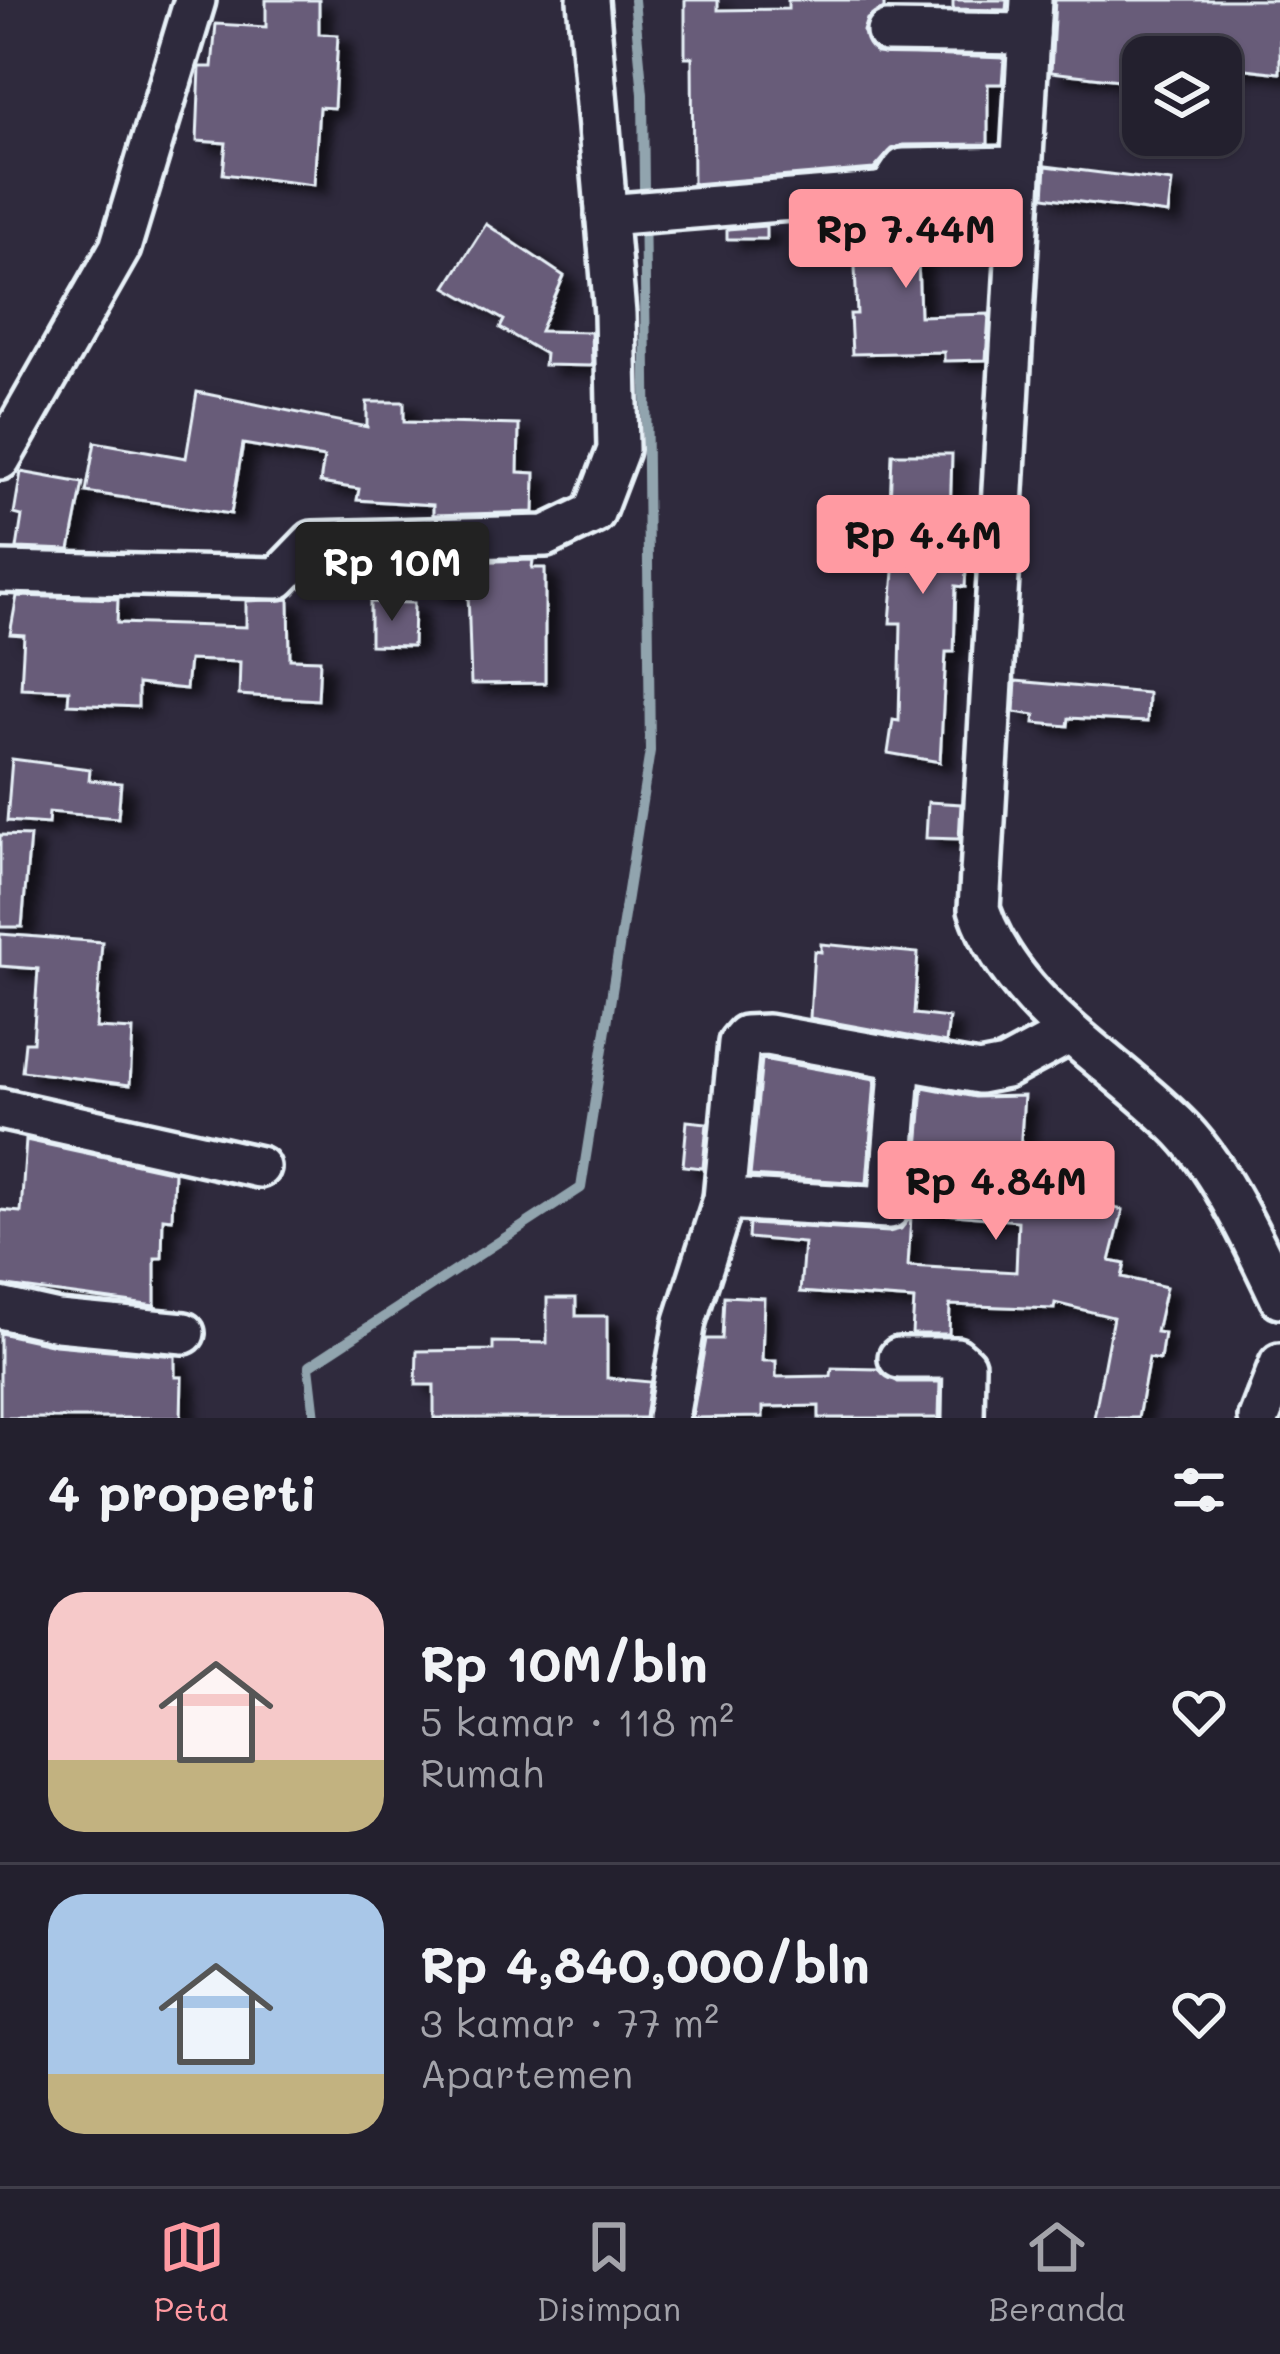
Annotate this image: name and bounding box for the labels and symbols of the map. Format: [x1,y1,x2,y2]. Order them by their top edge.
pin: Rp 7.44M [782,189,1030,291]
pin: Rp 4.4M [812,495,1034,597]
pin: Rp 10M [294,522,490,624]
pin: Rp 4.84M [872,1141,1120,1243]

